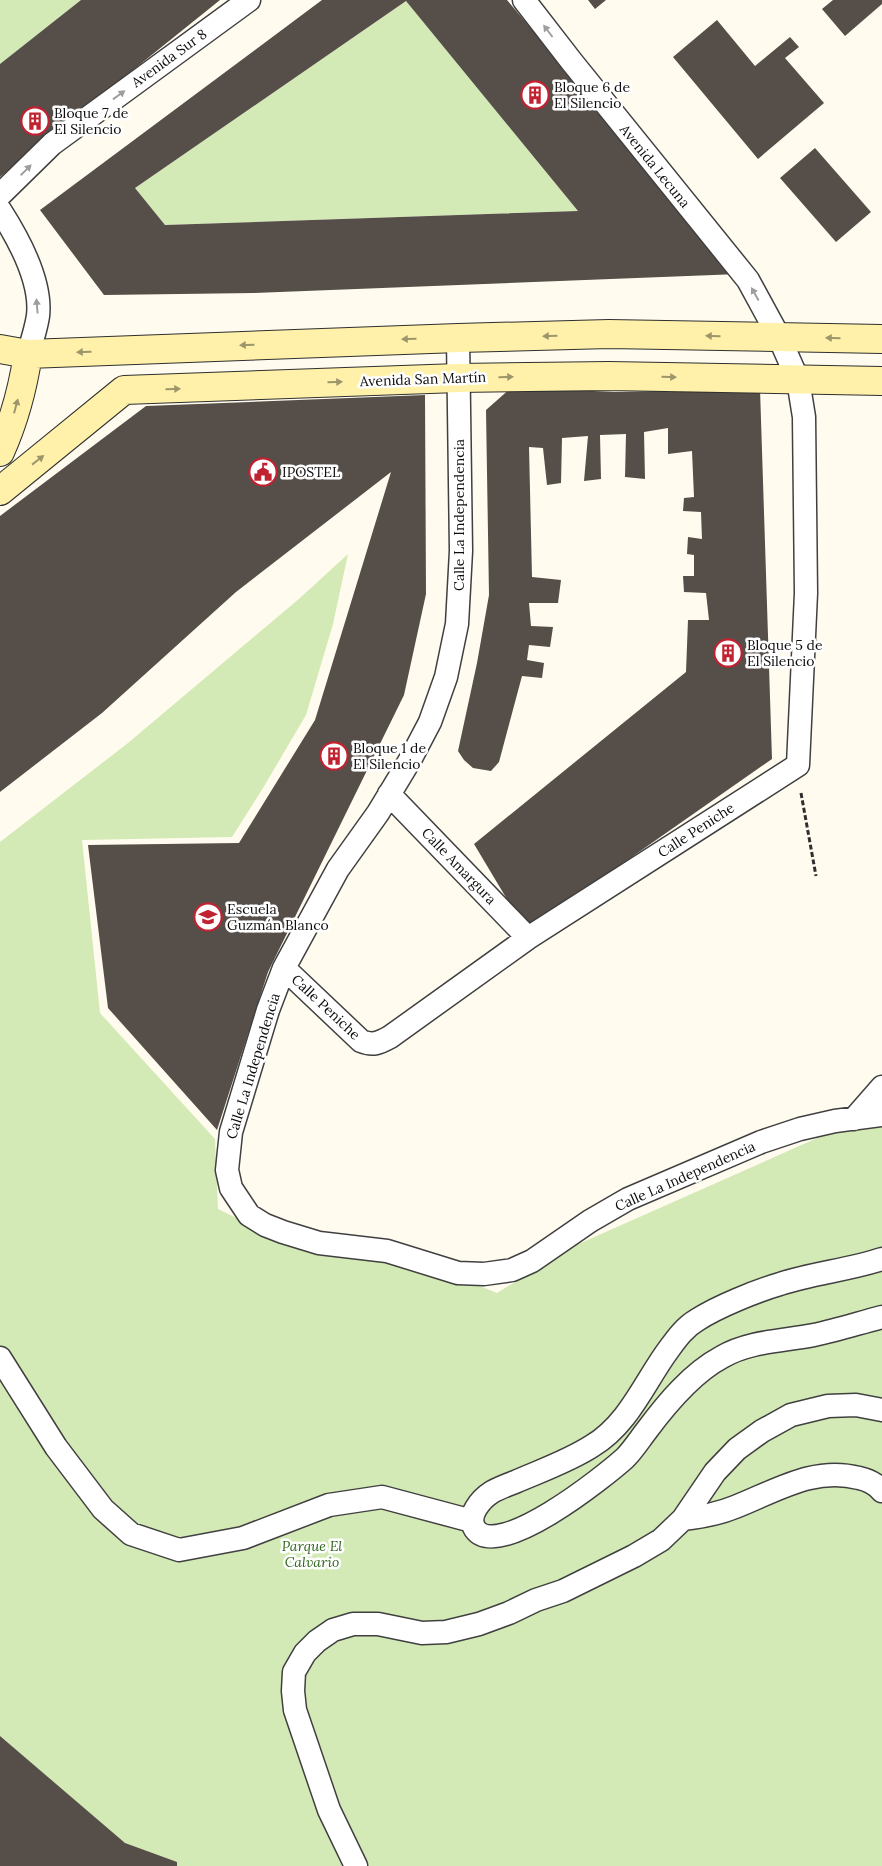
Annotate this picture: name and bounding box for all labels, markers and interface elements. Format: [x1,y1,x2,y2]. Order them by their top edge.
street label: Avenida Sur 8 [127,25,210,92]
one-way arrow [543,25,554,38]
place label: Bloque 6 de El Silencio [554,78,630,112]
building icon: Bloque 6 de El Silencio [520,80,550,110]
one-way arrow [112,89,125,100]
place label: Bloque 7 de El Silencio [54,104,129,138]
building icon: Bloque 7 de El Silencio [20,106,50,136]
street label: Avenida Lecuna [615,120,694,211]
one-way arrow [20,164,32,176]
one-way arrow [751,287,760,301]
one-way arrow [33,298,41,314]
one-way arrow [542,332,558,340]
one-way arrow [704,332,720,340]
one-way arrow [825,334,841,342]
one-way arrow [401,336,417,344]
one-way arrow [238,342,254,350]
one-way arrow [76,348,92,356]
street label: Avenida San Martín [359,368,487,390]
one-way arrow [499,373,515,381]
one-way arrow [661,373,677,381]
one-way arrow [327,378,343,386]
one-way arrow [165,384,181,392]
one-way arrow [13,398,21,413]
street label: Calle La Independencia [450,439,468,591]
one-way arrow [31,455,44,466]
public building icon: IPOSTEL [248,457,278,487]
place label: IPOSTEL [282,463,340,481]
place label: Bloque 5 de El Silencio [747,636,823,670]
building icon: Bloque 5 de El Silencio [713,638,743,668]
place label: Bloque 1 de El Silencio [353,739,426,773]
building icon: Bloque 1 de El Silencio [319,741,349,771]
street label: Calle Peniche [654,798,738,861]
street label: Calle Amargura [418,824,500,908]
place label: Escuela Guzmán Blanco [227,900,329,934]
school or university icon: Escuela Guzmán Blanco [193,902,223,932]
street label: Calle Peniche [288,971,365,1044]
street label: Calle La Independencia [222,991,284,1141]
street label: Calle La Independencia [612,1137,758,1215]
park label: Parque El Calvario [282,1537,342,1571]

